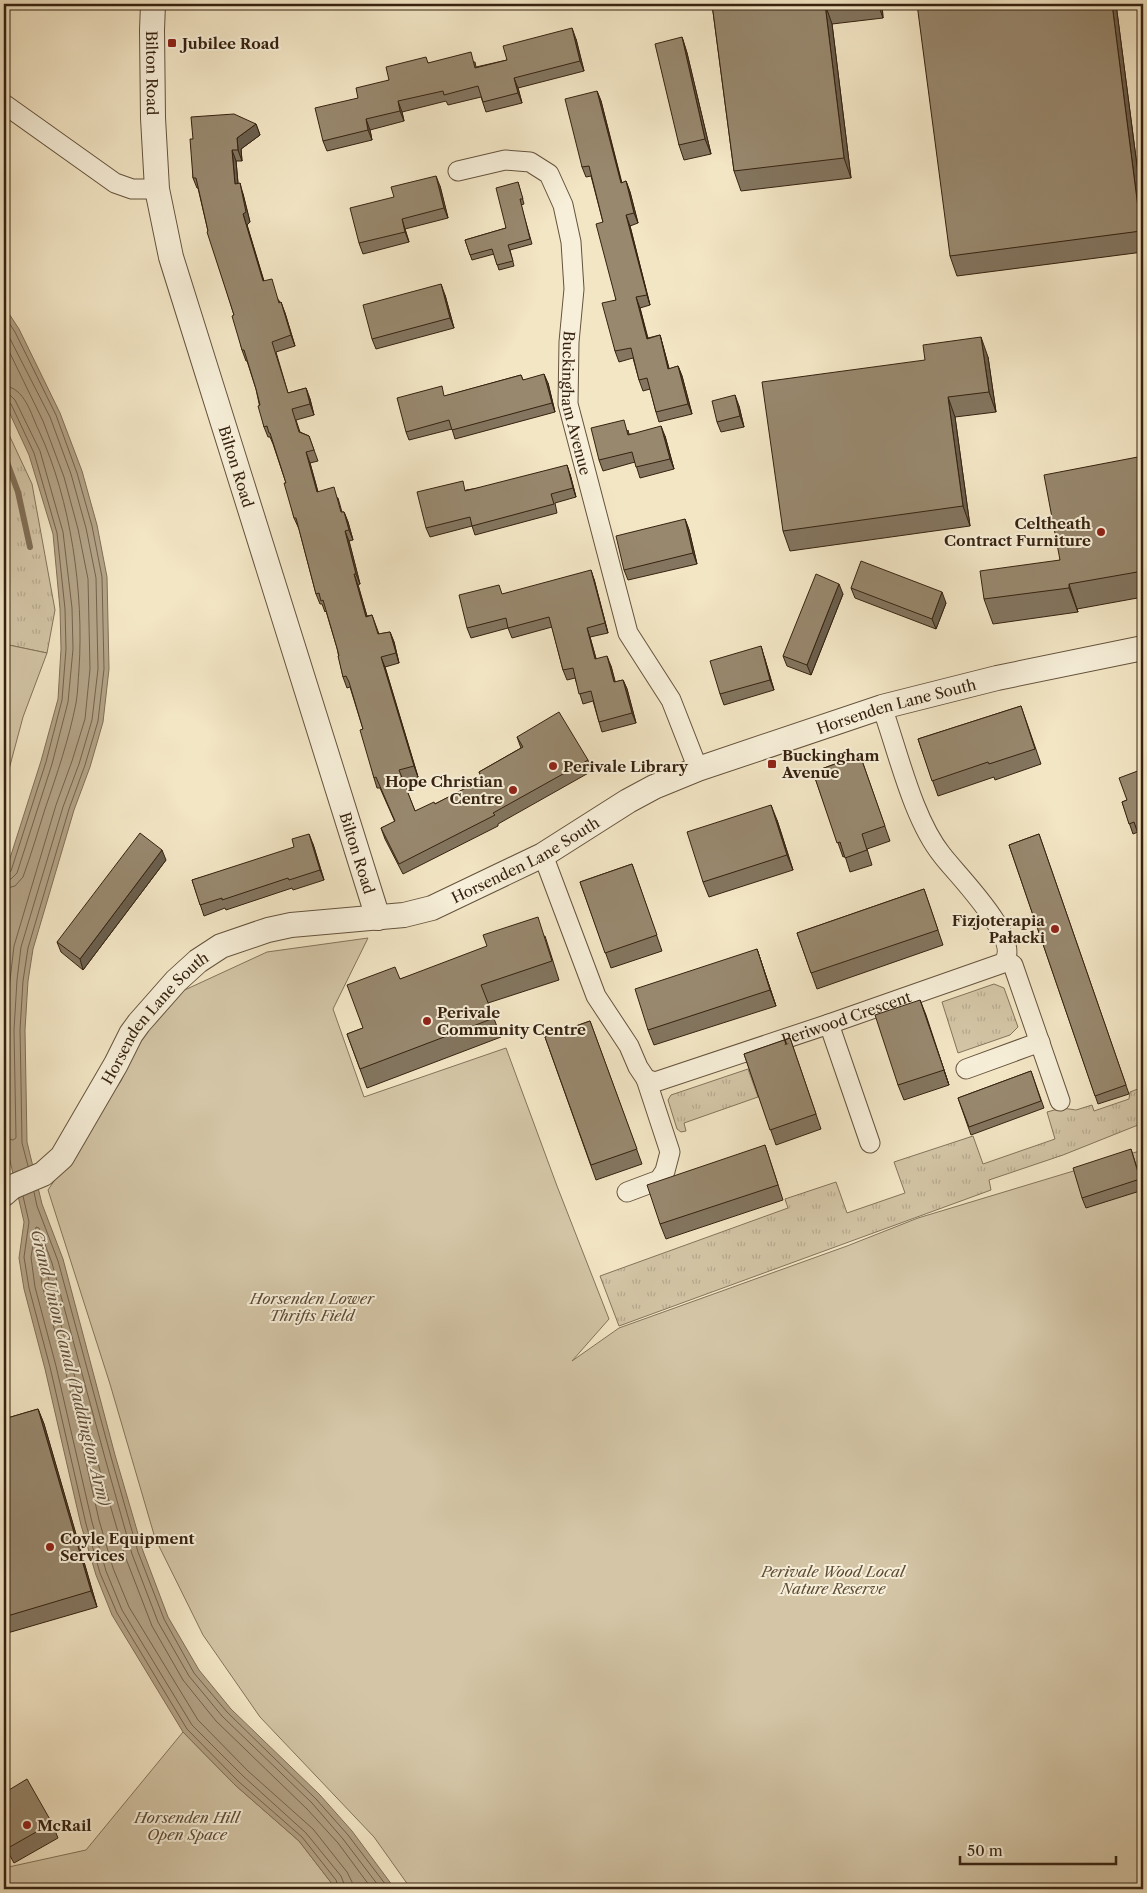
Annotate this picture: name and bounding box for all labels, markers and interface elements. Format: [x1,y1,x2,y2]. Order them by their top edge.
street label: Bilton Road [143,31,162,115]
place label: Jubilee Road [179,34,279,53]
marker: Jubilee Road [166,37,178,49]
street label: Buckingham Avenue [558,330,596,477]
street label: Bilton Road [215,423,258,510]
place label: Celtheath Contract Furniture [944,514,1092,550]
marker: Celtheath Contract Furniture [1095,526,1107,538]
street label: Horsenden Lane South [814,674,978,738]
place label: Buckingham Avenue [781,746,879,782]
place label: Perivale Library [563,757,689,776]
marker: Buckingham Avenue [766,758,778,770]
marker: Perivale Library [547,760,559,772]
place label: Hope Christian Centre [385,772,504,808]
marker: Hope Christian Centre [507,784,519,796]
street label: Bilton Road [336,810,379,896]
street label: Horsenden Lane South [448,812,603,907]
place label: Fizjoterapia Pałacki [952,911,1046,947]
marker: Fizjoterapia Pałacki [1049,923,1061,935]
street label: Horsenden Lane South [97,947,212,1088]
street label: Periwood Crescent [779,986,914,1049]
place label: Perivale Community Centre [437,1003,586,1039]
marker: Perivale Community Centre [421,1015,433,1027]
water label: Grand Union Canal (Paddington Arm) [27,1227,115,1509]
park label: Horsenden Lower Thrifts Field [249,1289,375,1325]
place label: Coyle Equipment Services [60,1529,195,1565]
marker: Coyle Equipment Services [44,1541,56,1553]
park label: Perivale Wood Local Nature Reserve [760,1562,907,1598]
park label: Horsenden Hill Open Space [133,1808,242,1844]
place label: McRail [37,1816,92,1835]
marker: McRail [21,1819,33,1831]
scale bar [960,1833,1116,1865]
text: 50 m [967,1841,1003,1860]

